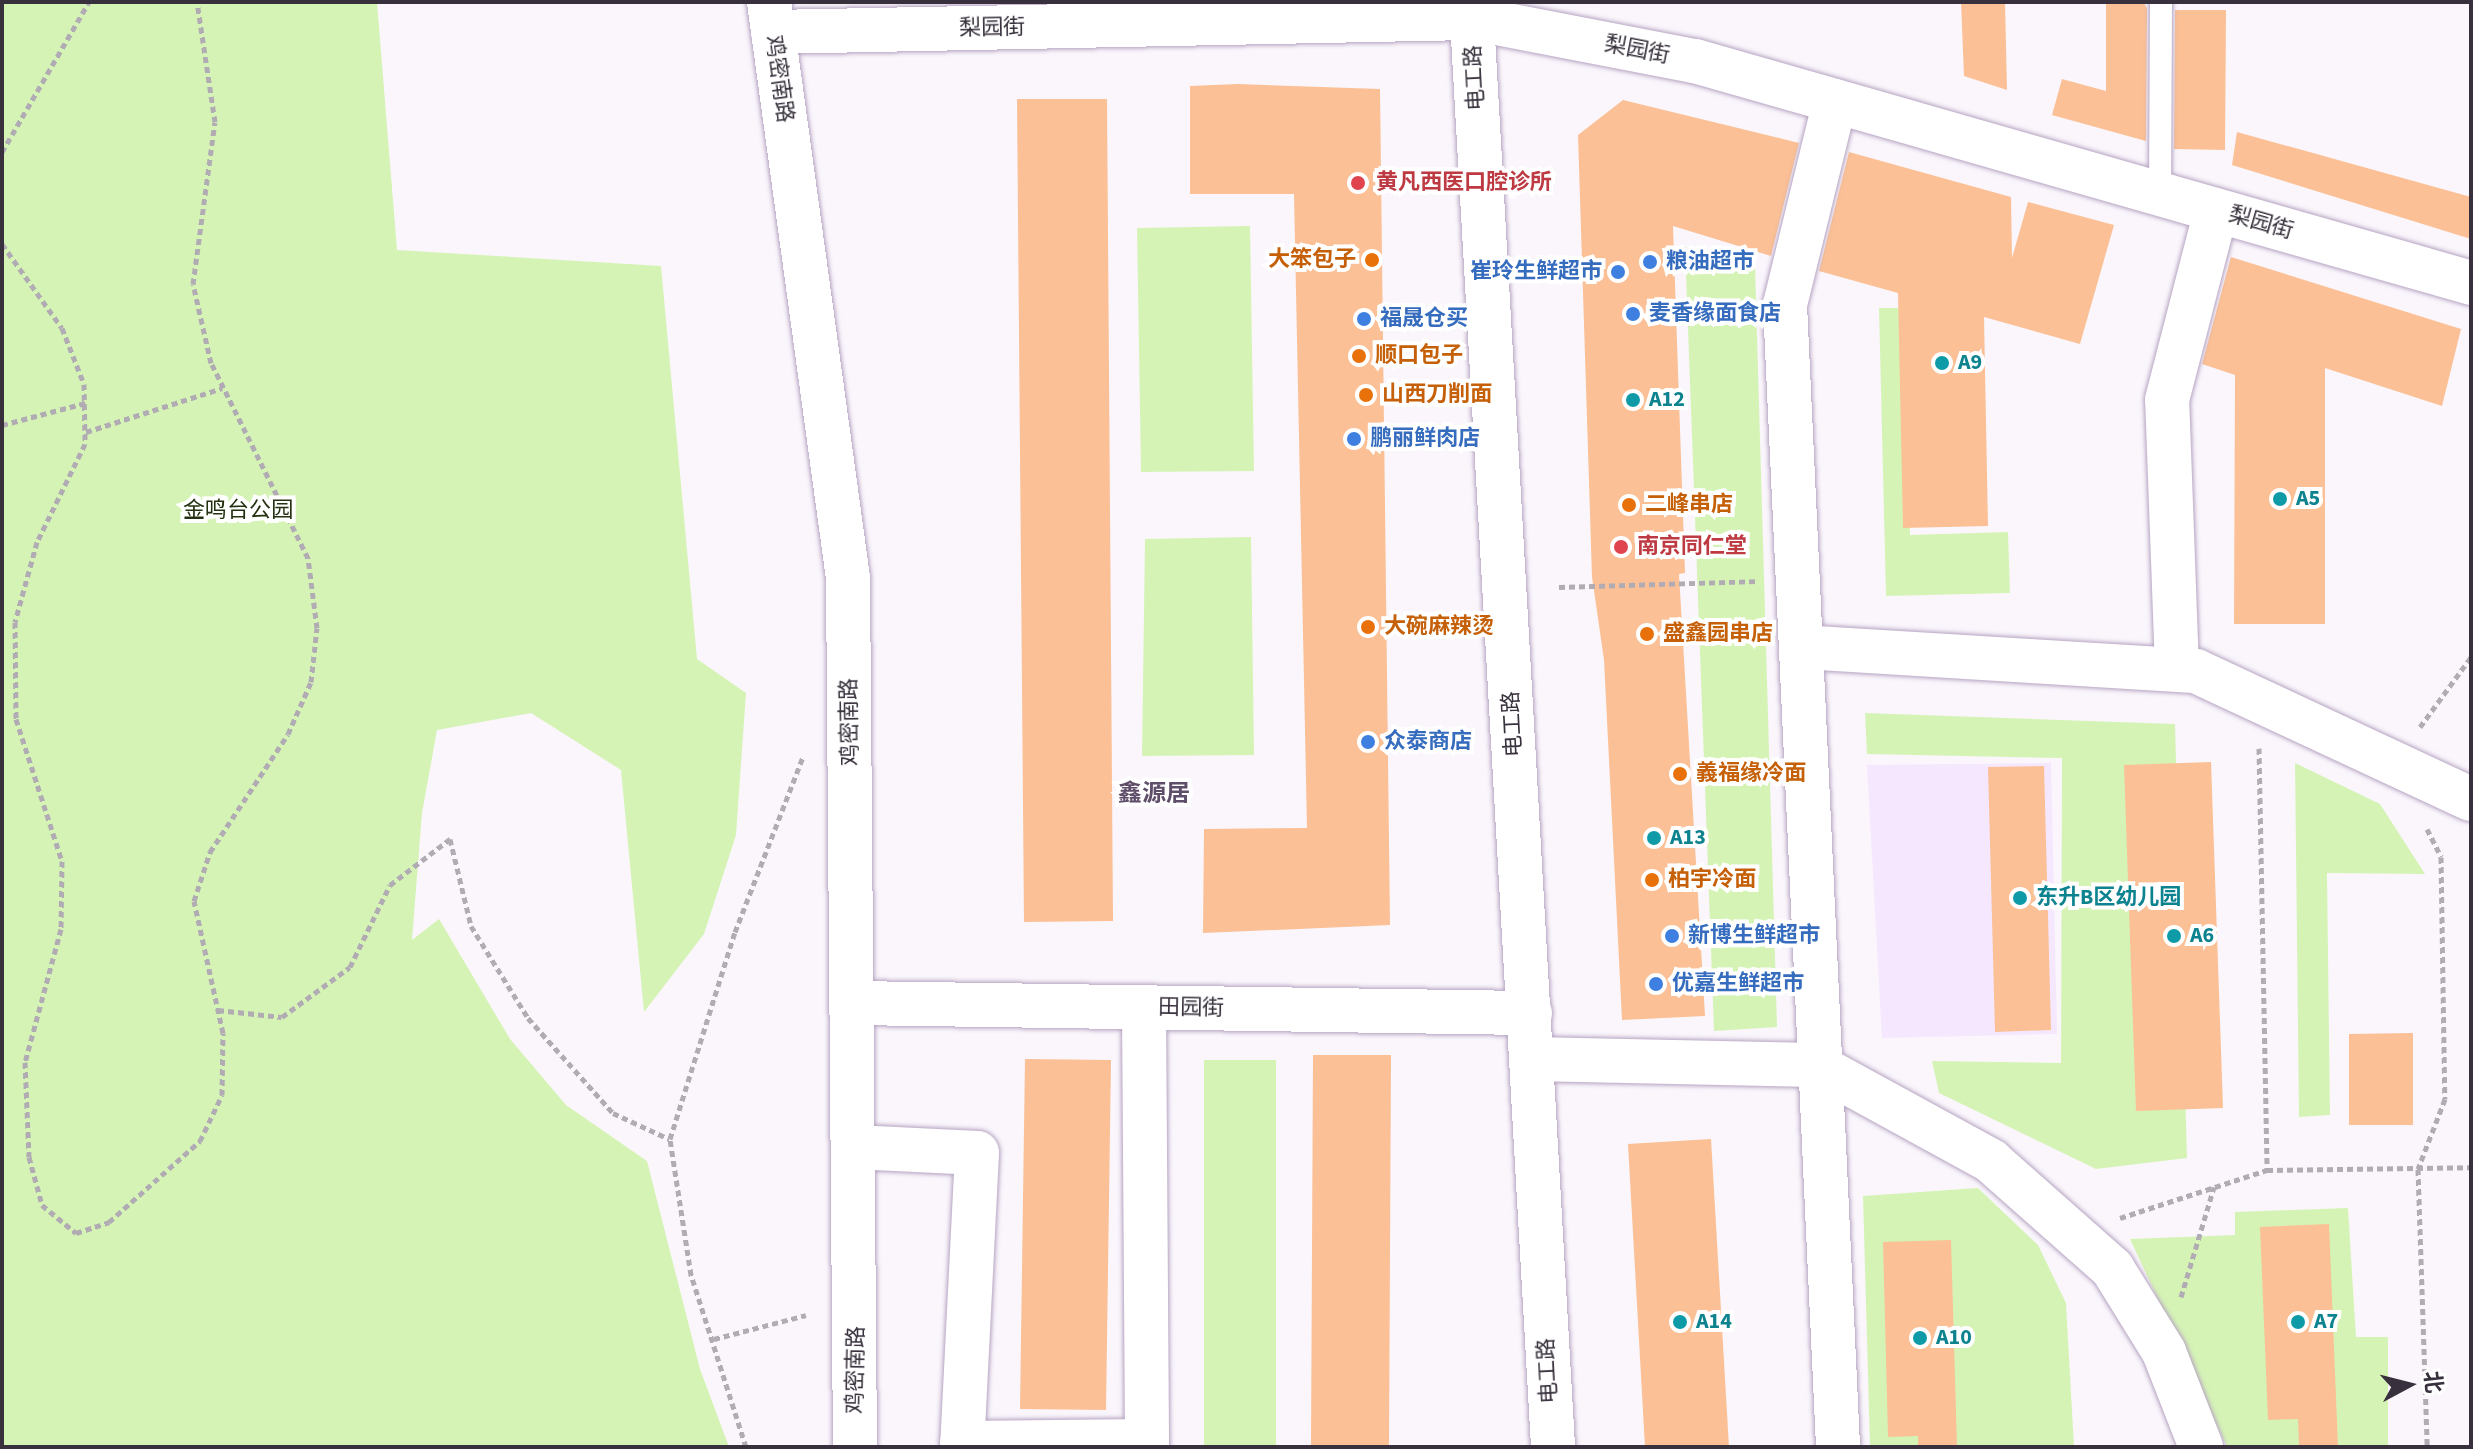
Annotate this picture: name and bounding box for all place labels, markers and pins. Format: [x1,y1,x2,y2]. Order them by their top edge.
place label: 黄凡西医口腔诊所 [1376,170,1552,196]
marker: 黄凡西医口腔诊所 [1347,172,1369,194]
place label: 大笨包子 [1268,247,1356,273]
place label: 粮油超市 [1666,249,1754,275]
marker: 大笨包子 [1363,251,1381,269]
marker: 粮油超市 [1641,253,1659,271]
place label: 崔玲生鲜超市 [1470,259,1602,285]
marker: 崔玲生鲜超市 [1609,263,1627,281]
place label: 麦香缘面食店 [1649,301,1781,327]
marker: 麦香缘面食店 [1624,305,1642,323]
place label: 福晟仓买 [1380,306,1468,332]
marker: 福晟仓买 [1355,310,1373,328]
place label: 顺口包子 [1375,343,1463,369]
marker: 顺口包子 [1350,347,1368,365]
place label: A9 [1958,350,1982,376]
marker: A9 [1933,354,1951,372]
place label: 山西刀削面 [1382,382,1492,408]
marker: 山西刀削面 [1357,386,1375,404]
place label: A12 [1649,387,1685,413]
marker: A12 [1624,391,1642,409]
place label: 鹏丽鲜肉店 [1370,426,1480,452]
marker: 鹏丽鲜肉店 [1345,430,1363,448]
place label: A5 [2296,486,2320,512]
marker: A5 [2271,490,2289,508]
place label: 二峰串店 [1645,492,1733,518]
marker: 二峰串店 [1620,496,1638,514]
place label: 南京同仁堂 [1637,534,1747,560]
marker: 南京同仁堂 [1612,538,1630,556]
place label: 大碗麻辣烫 [1384,614,1494,640]
marker: 大碗麻辣烫 [1359,618,1377,636]
place label: 盛鑫园串店 [1663,621,1773,647]
marker: 盛鑫园串店 [1638,625,1656,643]
place label: 众泰商店 [1384,729,1472,755]
marker: 众泰商店 [1359,733,1377,751]
place label: 義福缘冷面 [1696,761,1806,787]
marker: 義福缘冷面 [1671,765,1689,783]
place label: A13 [1670,825,1706,851]
marker: A13 [1645,829,1663,847]
place label: 柏宇冷面 [1668,867,1756,893]
marker: 柏宇冷面 [1643,871,1661,889]
place label: 东升B区幼儿园 [2036,885,2181,911]
marker: 东升B区幼儿园 [2011,889,2029,907]
place label: 新博生鲜超市 [1688,923,1820,949]
place label: A6 [2190,923,2214,949]
marker: 新博生鲜超市 [1663,927,1681,945]
marker: A6 [2165,927,2183,945]
place label: 优嘉生鲜超市 [1672,971,1804,997]
marker: 优嘉生鲜超市 [1647,975,1665,993]
place label: A14 [1696,1309,1732,1335]
place label: A7 [2314,1309,2338,1335]
marker: A14 [1671,1313,1689,1331]
marker: A7 [2289,1313,2307,1331]
place label: A10 [1936,1325,1972,1351]
marker: A10 [1911,1329,1929,1347]

